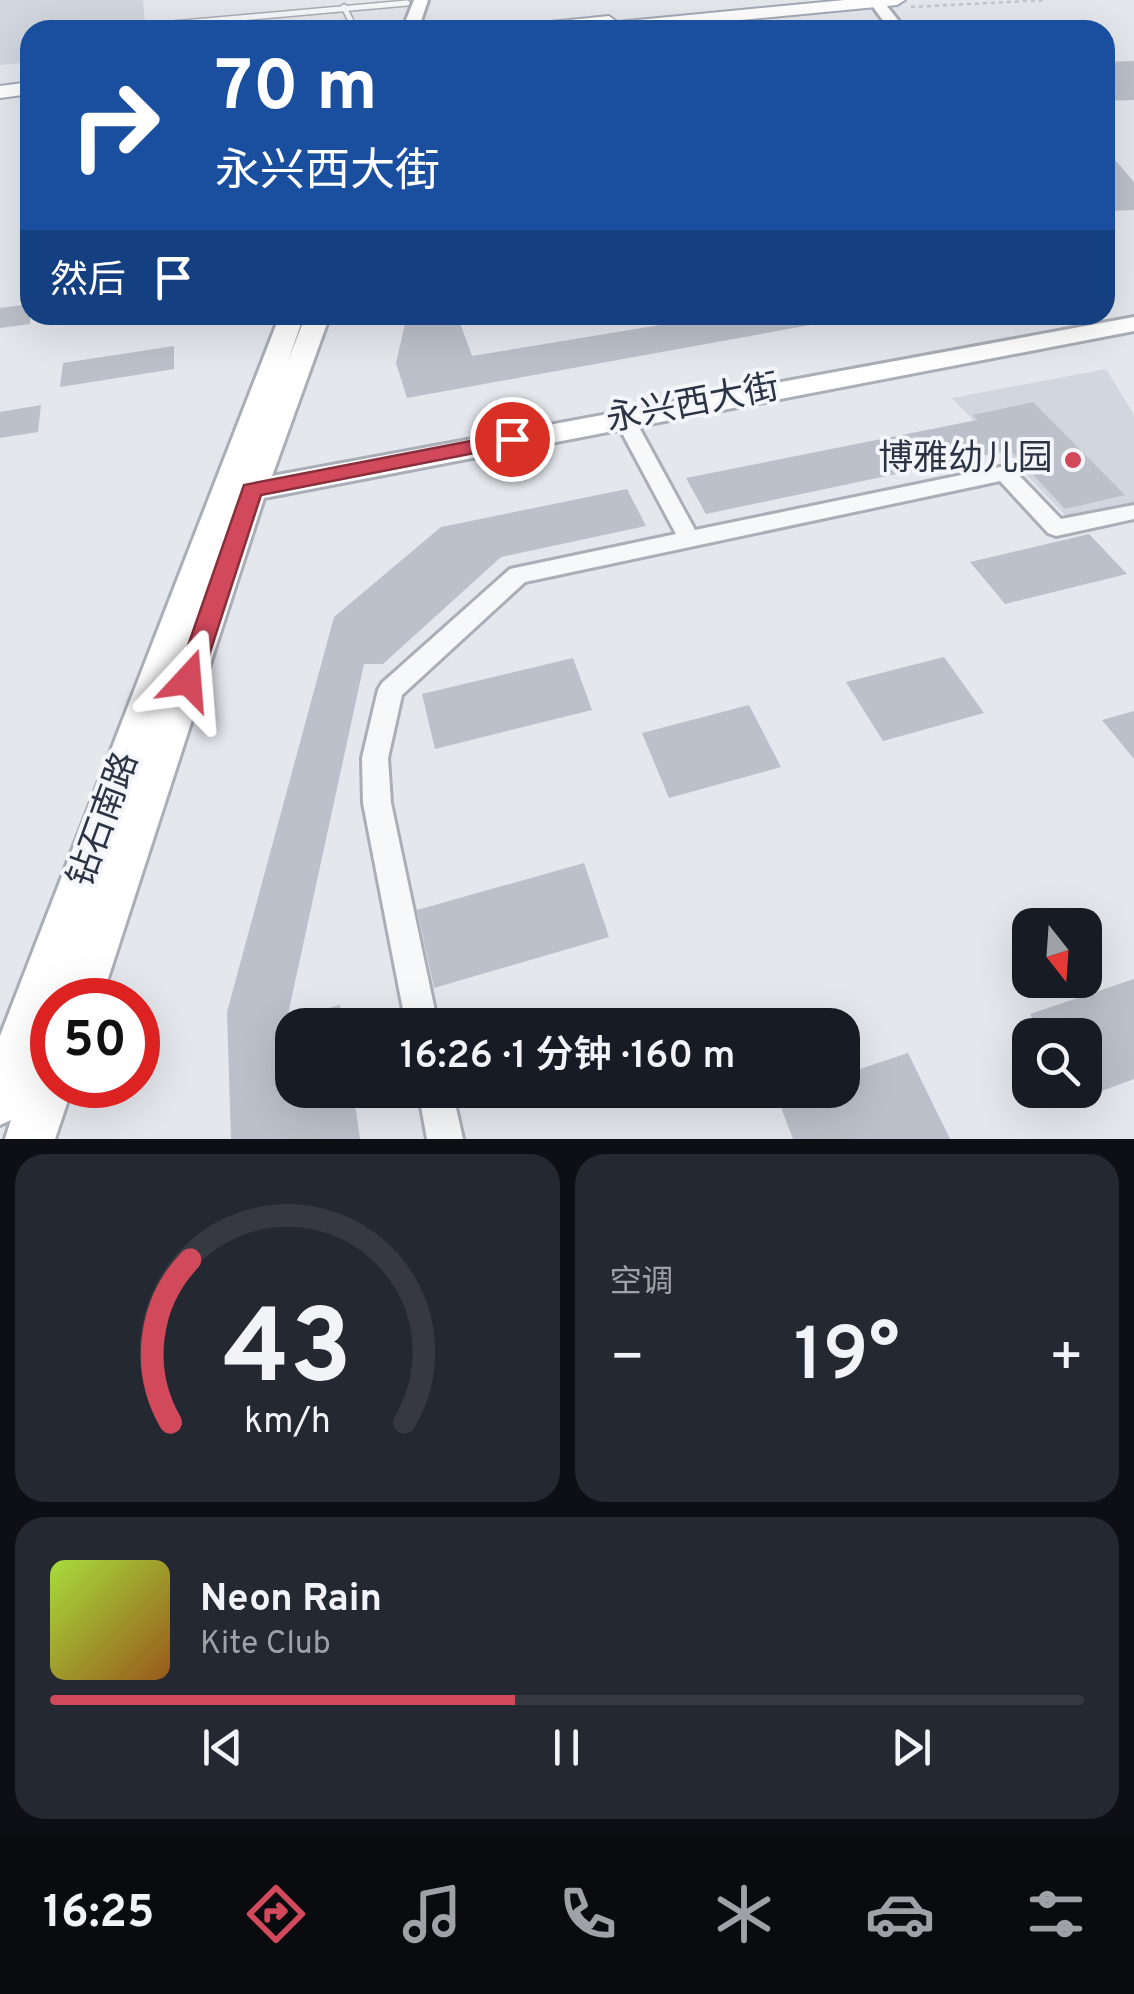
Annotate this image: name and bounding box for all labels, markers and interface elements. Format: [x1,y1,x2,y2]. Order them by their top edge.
text: 70 m [215,46,378,135]
icon: right [50,60,180,190]
text: 永兴西大街 [215,145,440,202]
icon: arrive [146,250,201,305]
text: 然后 [50,258,126,307]
street label: 永兴西大街 [603,367,783,443]
pin [470,397,555,482]
icon: arrive [485,412,540,467]
place label: 博雅幼儿园 [878,438,1053,482]
marker: 博雅幼儿园 [1062,449,1084,471]
position arrow [136,628,240,732]
street label: 钻石南路 [60,747,150,893]
north arrow [1012,908,1102,998]
map controls [1012,908,1102,1108]
speed limit sign: 50 [30,978,160,1108]
button: search [1012,1018,1102,1108]
text: 16:26 · 1 分钟 · 160 m [400,1033,735,1082]
text: 空调 [610,1264,674,1304]
text: 43 [223,1288,352,1420]
text: 19° [794,1312,900,1407]
text: − [610,1325,645,1395]
text: + [1049,1325,1084,1395]
text: km/h [244,1400,331,1446]
text: Neon Rain [200,1576,382,1625]
text: Kite Club [200,1625,331,1665]
icon: previous [195,1720,250,1775]
icon: pause [539,1720,594,1775]
icon: next [884,1720,939,1775]
icon: directions [241,1879,311,1949]
icon: music [397,1879,467,1949]
icon: phone [553,1879,623,1949]
icon: climate [709,1879,779,1949]
icon: car [865,1879,935,1949]
icon: filters [1021,1879,1091,1949]
text: 16:25 [43,1886,155,1943]

